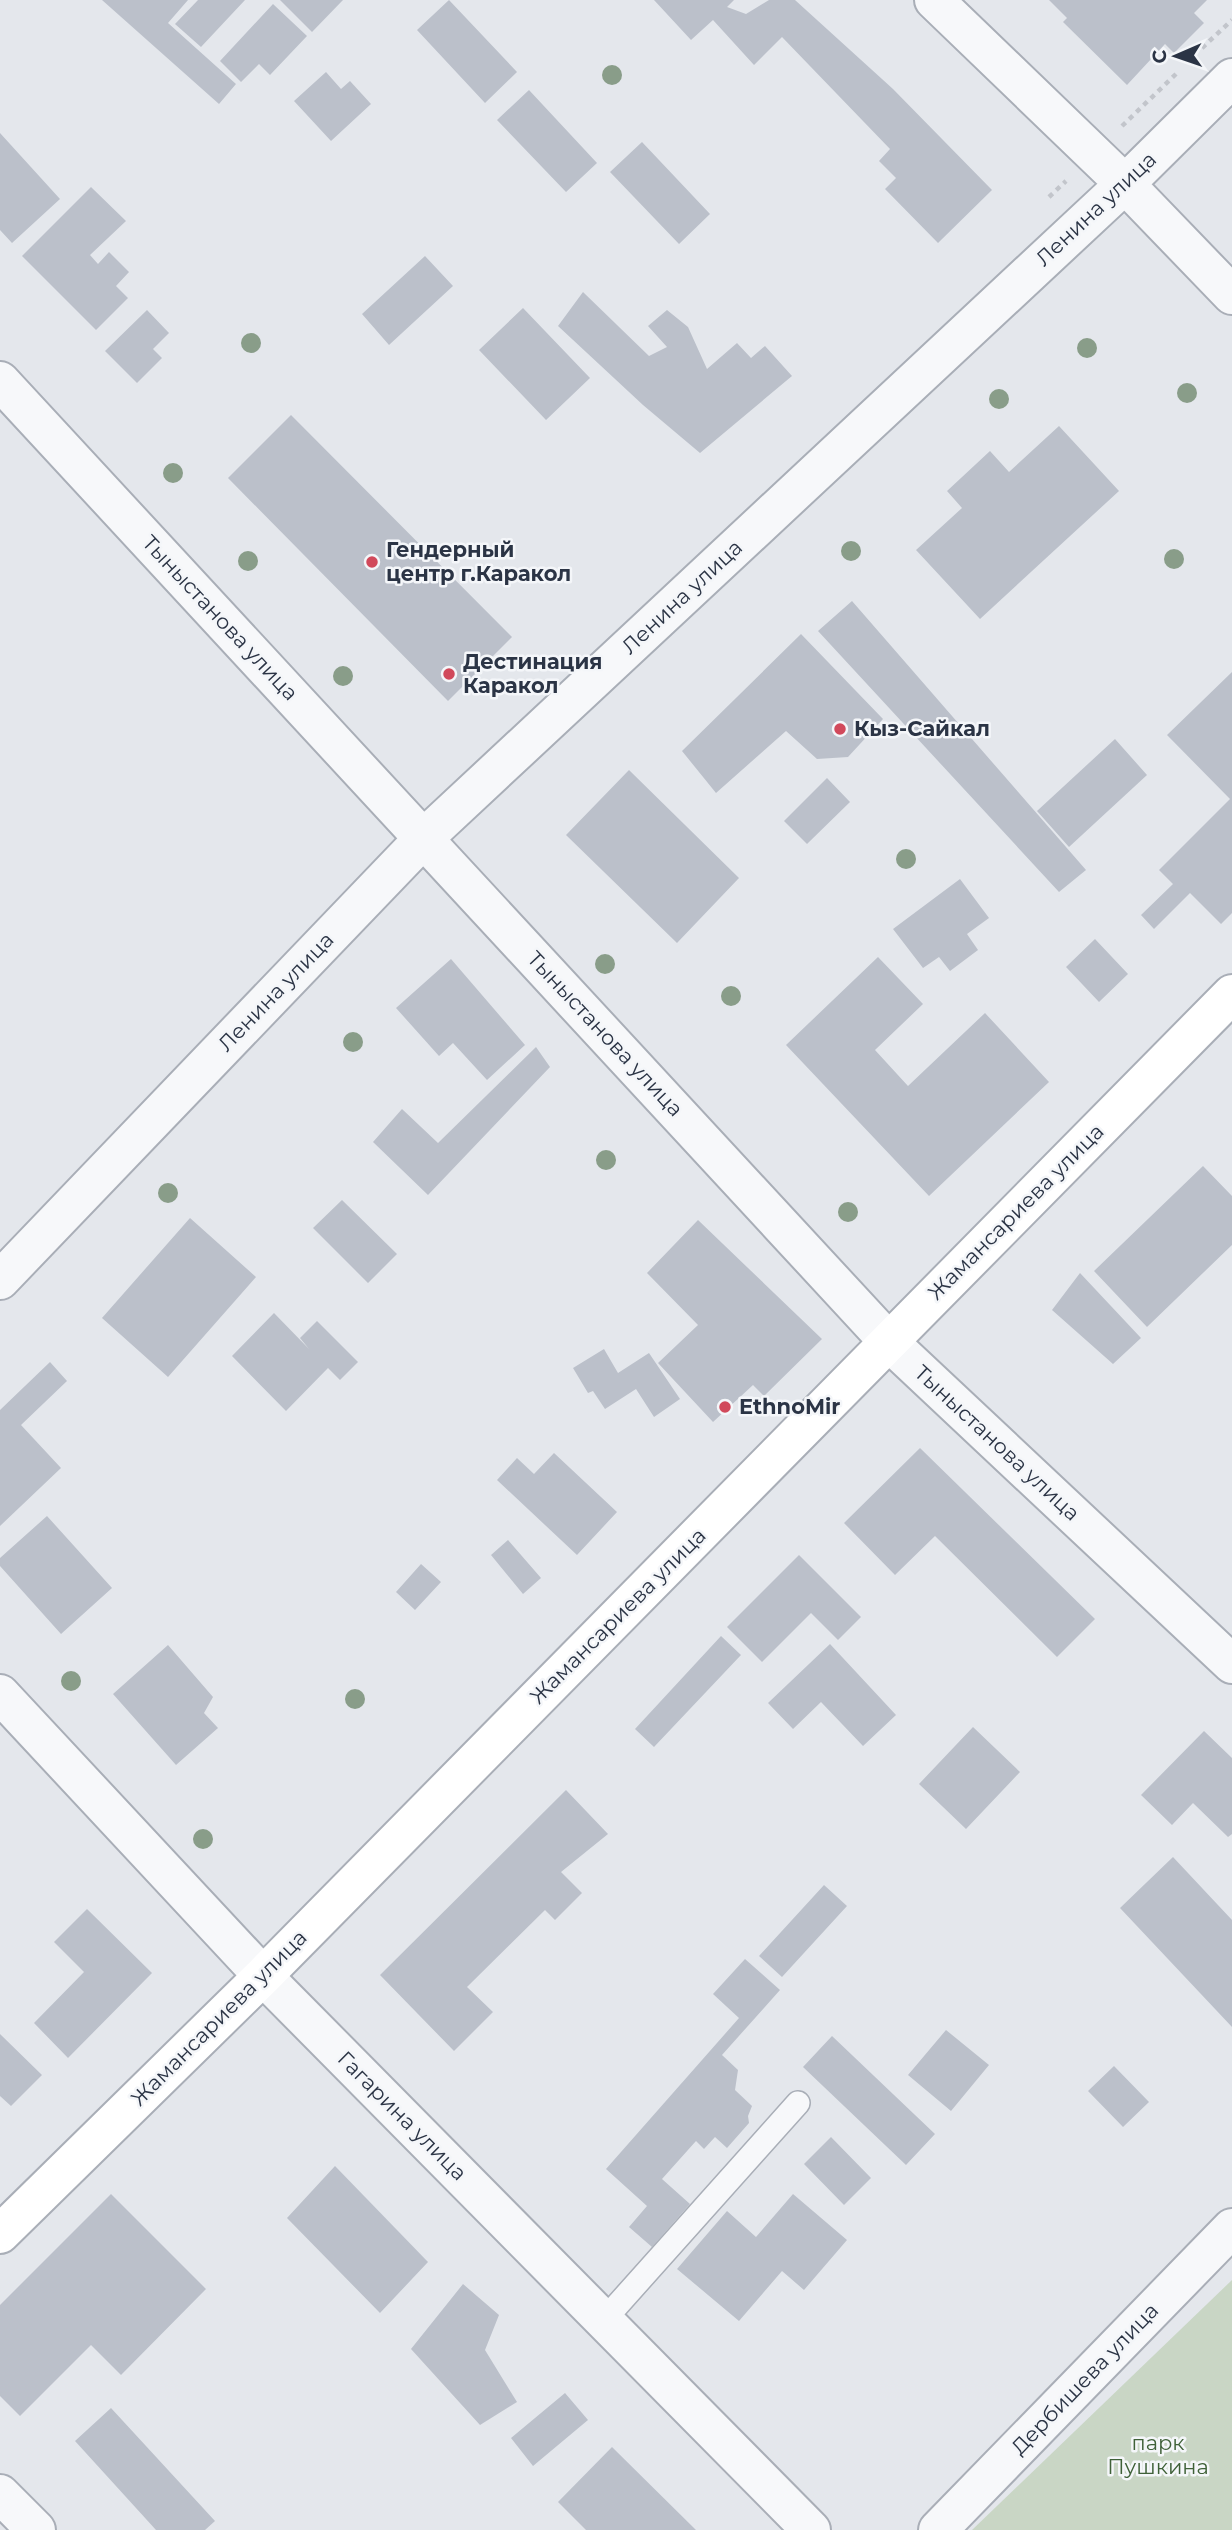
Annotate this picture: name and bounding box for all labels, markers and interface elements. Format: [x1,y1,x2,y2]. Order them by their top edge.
north arrow [1141,21,1211,91]
text: С [1148,49,1171,64]
street label: Ленина улица [1030,146,1161,271]
street label: Тыныстанова улица [137,530,303,705]
street label: Ленина улица [616,534,747,659]
place label: Гендерный центр г.Каракол [386,537,571,586]
marker: Гендерный центр г.Каракол [364,554,380,570]
place label: Дестинация Каракол [463,649,603,698]
marker: Дестинация Каракол [441,666,457,682]
place label: Кыз-Сайкал [854,716,990,741]
marker: Кыз-Сайкал [832,721,848,737]
street label: Ленина улица [213,927,339,1056]
street label: Тыныстанова улица [522,946,688,1121]
street label: Жамансариева улица [923,1119,1109,1305]
street label: Тыныстанова улица [910,1360,1085,1526]
place label: EthnoMir [739,1394,840,1419]
marker: EthnoMir [717,1399,733,1415]
street label: Жамансариева улица [525,1523,711,1709]
street label: Жамансариева улица [126,1925,312,2111]
street label: Гагарина улица [333,2046,472,2185]
street label: Дербишева улица [1006,2298,1163,2459]
park label: парк Пушкина [1107,2430,1209,2479]

